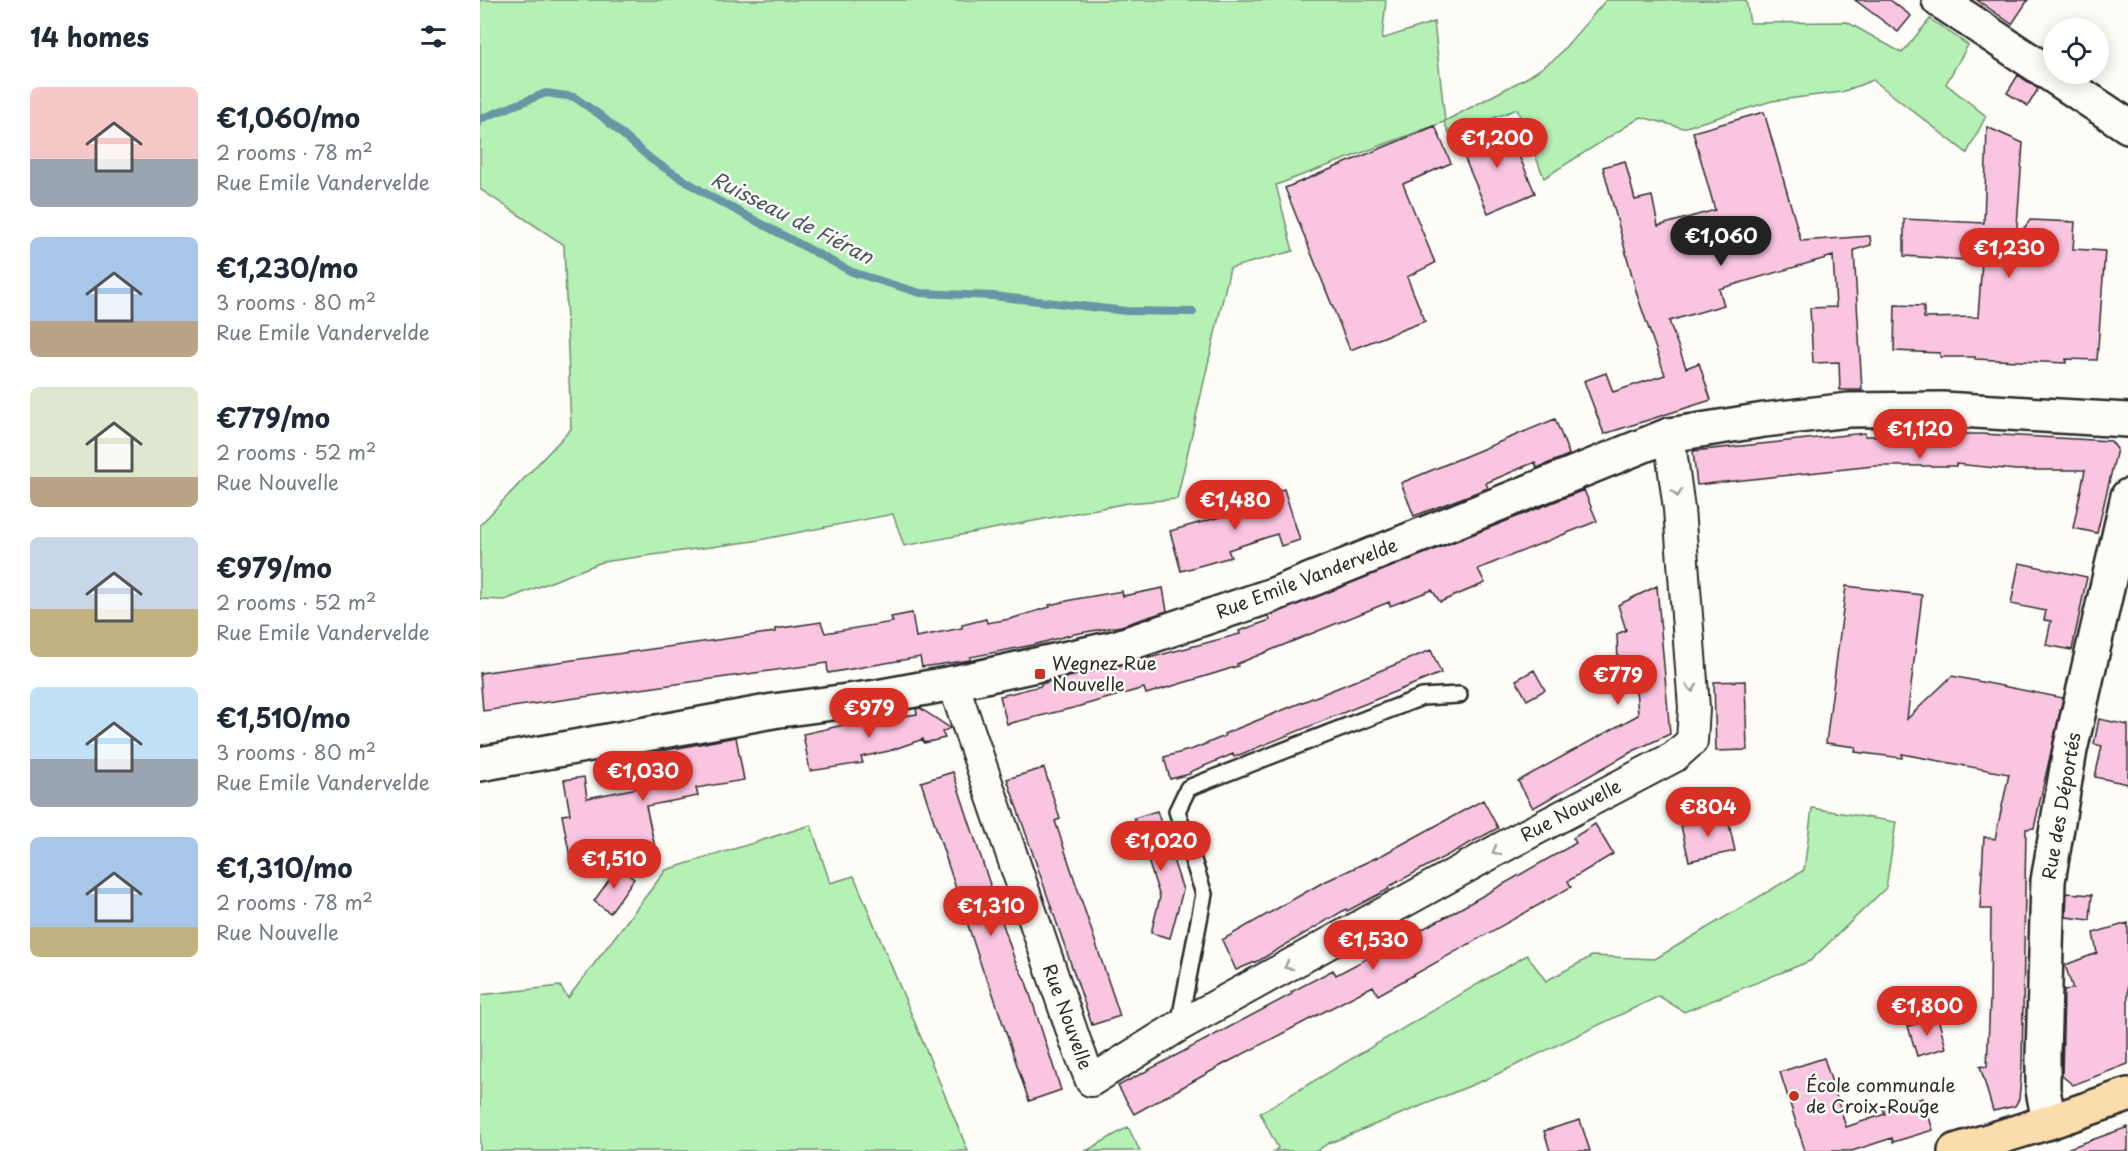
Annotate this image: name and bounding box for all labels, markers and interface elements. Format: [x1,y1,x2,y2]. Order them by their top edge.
text: 14 homes [30,17,149,56]
map controls [2043,18,2109,84]
button: locate [2043,18,2109,84]
icon: filters [417,20,450,53]
text: €1,060/mo [216,98,360,137]
icon: home [78,111,150,183]
pin: €1,200 [1448,118,1546,169]
text: €1,200 [1461,122,1533,152]
text: 2 rooms · 78 m² [216,137,373,167]
water label: Ruisseau de Fiéran [706,163,880,271]
text: Rue Emile Vandervelde [216,167,430,197]
pin: €1,060 [1672,216,1770,267]
text: €1,060 [1684,220,1758,250]
pin: €1,230 [1960,228,2058,279]
text: €1,230 [1973,232,2045,262]
text: €1,230/mo [216,248,358,287]
icon: home [78,261,150,333]
text: 3 rooms · 80 m² [216,287,376,317]
text: Rue Emile Vandervelde [216,317,430,347]
text: €779/mo [216,398,330,437]
pin: €1,120 [1871,409,1969,460]
icon: home [78,411,150,483]
text: €1,120 [1887,413,1953,443]
text: 2 rooms · 52 m² [216,437,376,467]
text: Rue Nouvelle [216,467,339,497]
pin: €1,480 [1186,480,1284,531]
text: €1,480 [1199,484,1271,514]
one-way arrow [1670,489,1682,498]
street label: Rue Emile Vandervelde [1212,530,1401,625]
text: €979/mo [216,548,332,587]
icon: home [78,561,150,633]
text: 2 rooms · 52 m² [216,587,376,617]
text: Rue Emile Vandervelde [216,617,430,647]
place label: Wegnez Rue Nouvelle [1052,649,1157,697]
pin: €779 [1582,655,1654,706]
text: €779 [1593,659,1643,689]
marker: Wegnez Rue Nouvelle [1033,667,1047,681]
one-way arrow [1685,683,1698,692]
pin: €979 [833,688,905,739]
text: €979 [843,692,895,722]
text: €1,510/mo [216,698,350,737]
icon: home [78,711,150,783]
street label: Rue des Déportés [2034,730,2087,881]
text: 3 rooms · 80 m² [216,737,376,767]
pin: €1,030 [594,751,692,802]
text: €1,030 [607,755,679,785]
text: Rue Emile Vandervelde [216,767,430,797]
street label: Rue Nouvelle [1515,772,1626,848]
pin: €804 [1672,787,1744,838]
text: €804 [1680,791,1736,821]
pin: €1,020 [1112,821,1210,872]
text: €1,020 [1125,825,1197,855]
pin: €1,510 [565,839,663,890]
text: €1,510 [581,843,647,873]
one-way arrow [1492,844,1502,855]
text: €1,310/mo [216,848,352,887]
icon: home [78,861,150,933]
pin: €1,310 [942,886,1040,937]
text: 2 rooms · 78 m² [216,887,373,917]
text: €1,310 [957,890,1025,920]
text: Rue Nouvelle [216,917,339,947]
pin: €1,530 [1324,920,1422,971]
text: €1,530 [1338,924,1408,954]
one-way arrow [1284,959,1295,970]
street label: Rue Nouvelle [1037,960,1100,1073]
pin: €1,800 [1878,986,1976,1037]
text: €1,800 [1891,990,1963,1020]
place label: École communale de Croix-Rouge [1806,1071,1956,1119]
marker: École communale de Croix-Rouge [1787,1089,1801,1103]

